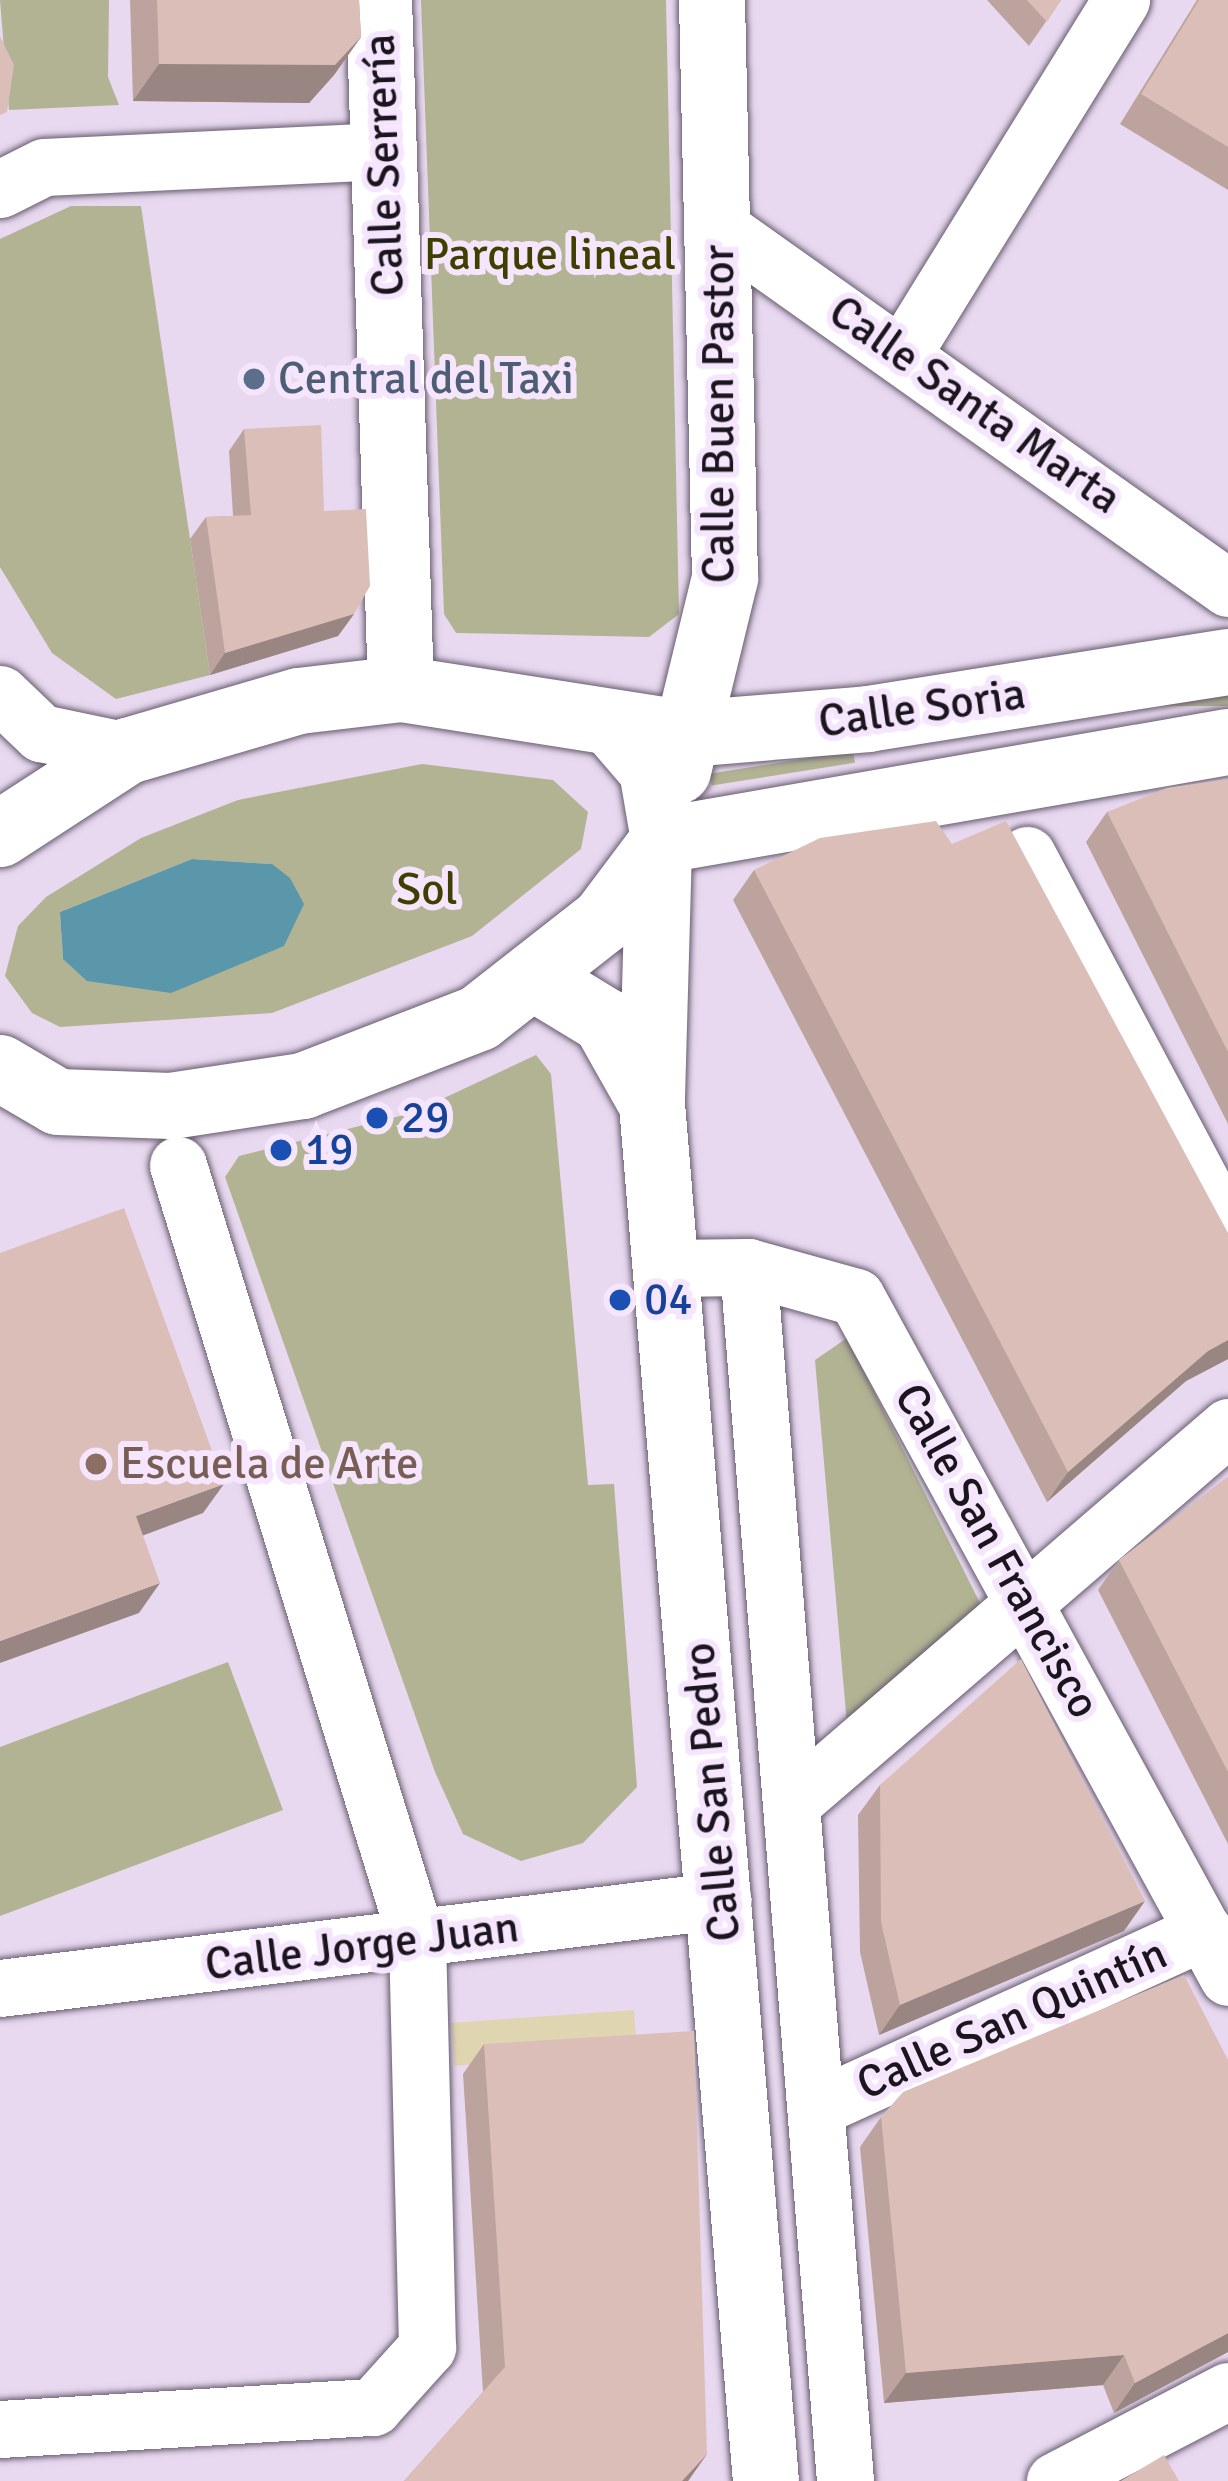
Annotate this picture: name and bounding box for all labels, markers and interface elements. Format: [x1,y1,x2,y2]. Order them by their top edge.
street label: Calle Serrería [352,33,416,297]
park label: Parque lineal [424,228,676,282]
street label: Calle Buen Pastor [692,245,746,583]
street label: Calle Santa Marta [819,284,1131,526]
place label: Central del Taxi [278,352,574,406]
marker: Central del Taxi [241,366,267,392]
street label: Calle Soria [815,667,1029,749]
park label: Sol [396,863,458,917]
place label: 29 [401,1091,450,1145]
marker: 29 [364,1105,390,1131]
place label: 19 [305,1123,354,1177]
marker: 19 [268,1137,294,1163]
place label: 04 [644,1273,693,1327]
marker: 04 [607,1287,633,1313]
street label: Calle San Francisco [883,1374,1111,1728]
place label: Escuela de Arte [120,1437,419,1491]
marker: Escuela de Arte [83,1451,109,1477]
street label: Calle San Pedro [672,1640,752,1944]
street label: Calle Jorge Juan [202,1900,522,1992]
street label: Calle San Quintín [849,1927,1175,2111]

